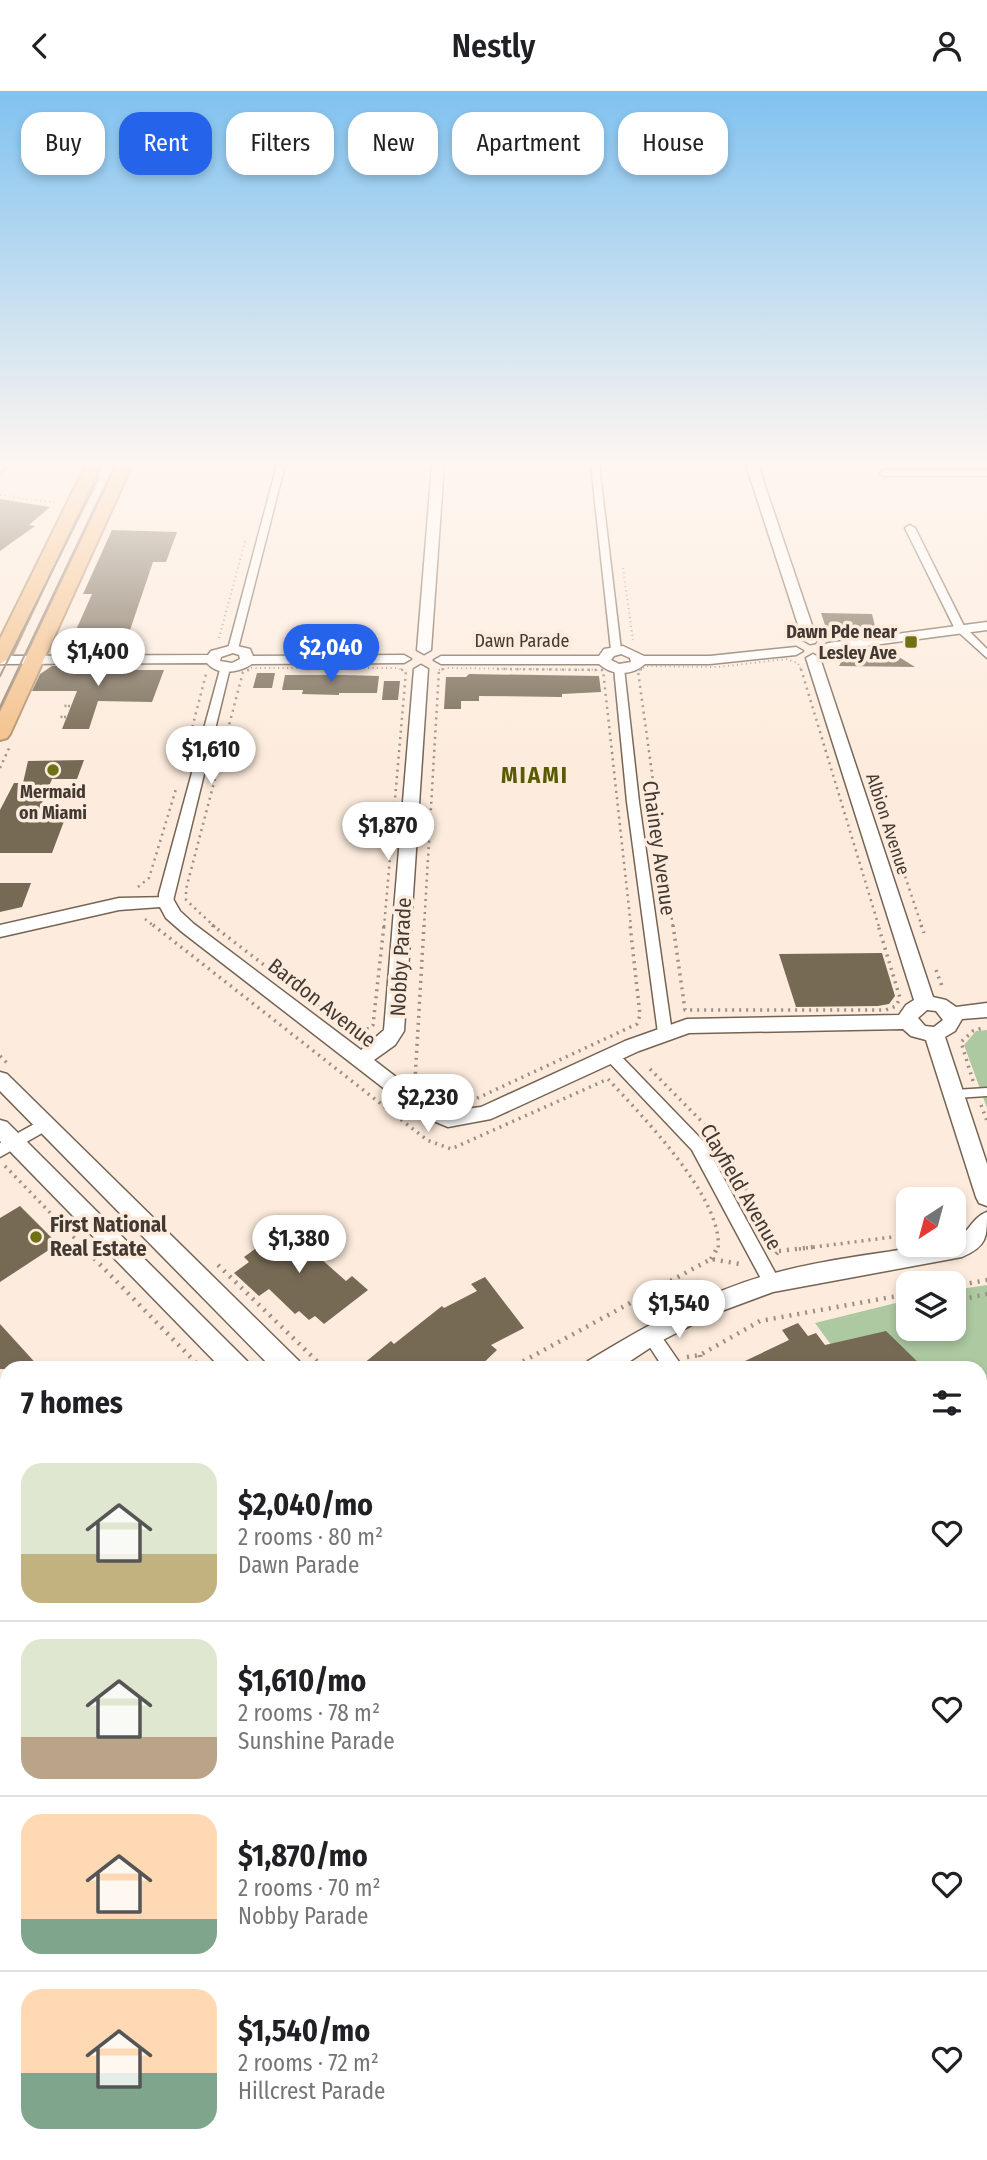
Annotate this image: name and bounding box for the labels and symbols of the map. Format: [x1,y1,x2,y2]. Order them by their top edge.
place label: Dawn Pde near Lesley Ave [786,621,897,664]
pin: $2,040 [274,625,388,684]
pin: $1,400 [41,629,155,688]
street label: Dawn Parade [475,630,570,652]
marker: Dawn Pde near Lesley Ave [903,634,919,650]
pin: $1,610 [154,727,268,786]
district label: MIAMI [501,761,569,789]
marker: Mermaid on Miami [45,762,61,778]
street label: Albion Avenue [861,770,915,878]
street label: Chainey Avenue [637,779,681,917]
place label: Mermaid on Miami [19,781,87,824]
pin: $1,870 [331,803,445,862]
street label: Nobby Parade [385,897,417,1017]
street label: Bardon Avenue [263,953,381,1053]
pin: $2,230 [371,1075,485,1134]
street label: Clayfield Avenue [694,1119,788,1255]
north arrow [896,1187,966,1257]
place label: First National Real Estate [50,1212,167,1262]
pin: $1,380 [242,1215,356,1275]
marker: First National Real Estate [28,1229,44,1245]
pin: $1,540 [622,1281,736,1340]

